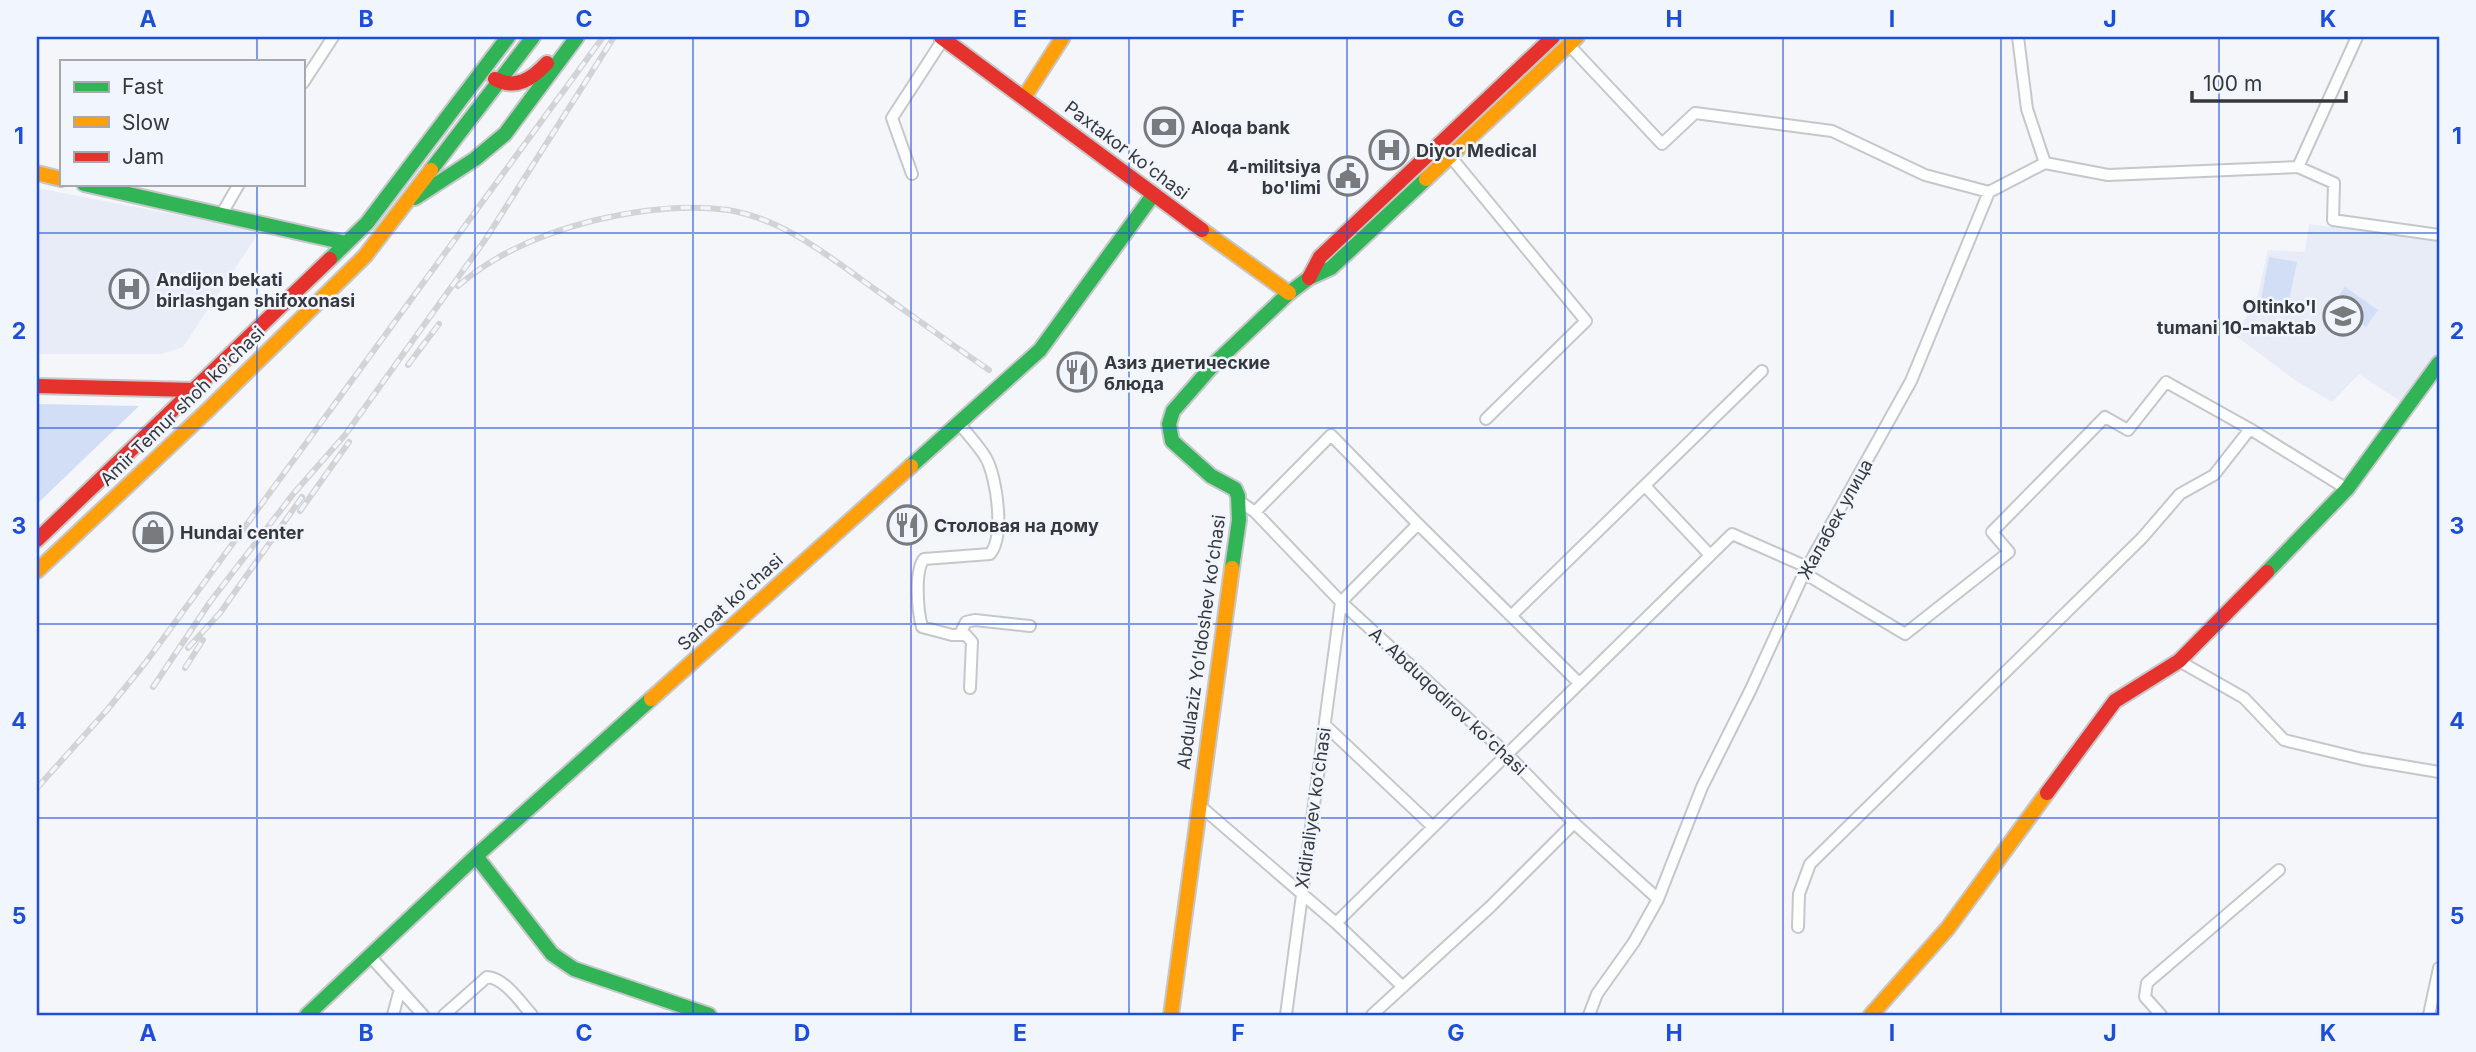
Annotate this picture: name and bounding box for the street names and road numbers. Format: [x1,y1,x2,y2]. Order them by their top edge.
street label: Paxtakor ko'chasi [1061,96,1193,204]
street label: Amir Temur shoh ko'chasi [96,322,268,490]
street label: Жалабек улица [1793,455,1877,583]
street label: Abdulaziz Yoʻldoshev koʻchasi [1173,513,1229,771]
street label: Sanoat ko'chasi [673,549,787,655]
street label: A. Abduqodirov koʻchasi [1365,623,1531,779]
street label: Xidiraliyev koʻchasi [1291,726,1335,890]

